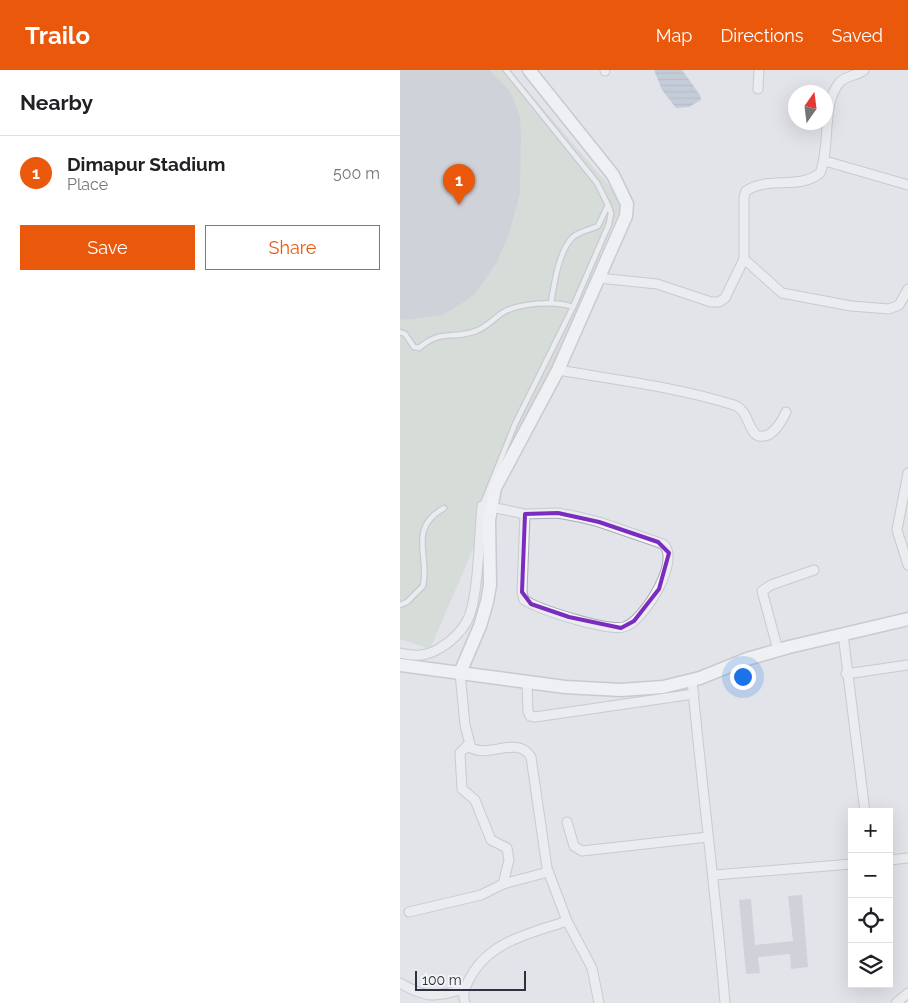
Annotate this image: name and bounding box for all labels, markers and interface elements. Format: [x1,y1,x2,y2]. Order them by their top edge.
text: Trailo [25,21,90,50]
text: Map [656,25,692,46]
text: Directions [720,25,804,46]
text: Saved [832,25,883,46]
north arrow [788,85,833,130]
text: Nearby [20,90,93,115]
text: Dimapur Stadium [67,153,225,175]
text: 1 [32,164,40,183]
text: 500 m [333,164,380,183]
pin: 1 [443,164,475,205]
text: Place [67,175,108,194]
button: Save [20,225,195,270]
button: Share [205,225,380,270]
your location [730,664,756,690]
map controls [848,808,893,988]
button: + [848,808,893,853]
button: − [848,853,893,898]
button: locate [848,898,893,943]
button: layers [848,943,893,988]
scale bar [415,968,526,991]
text: 100 m [422,972,462,988]

